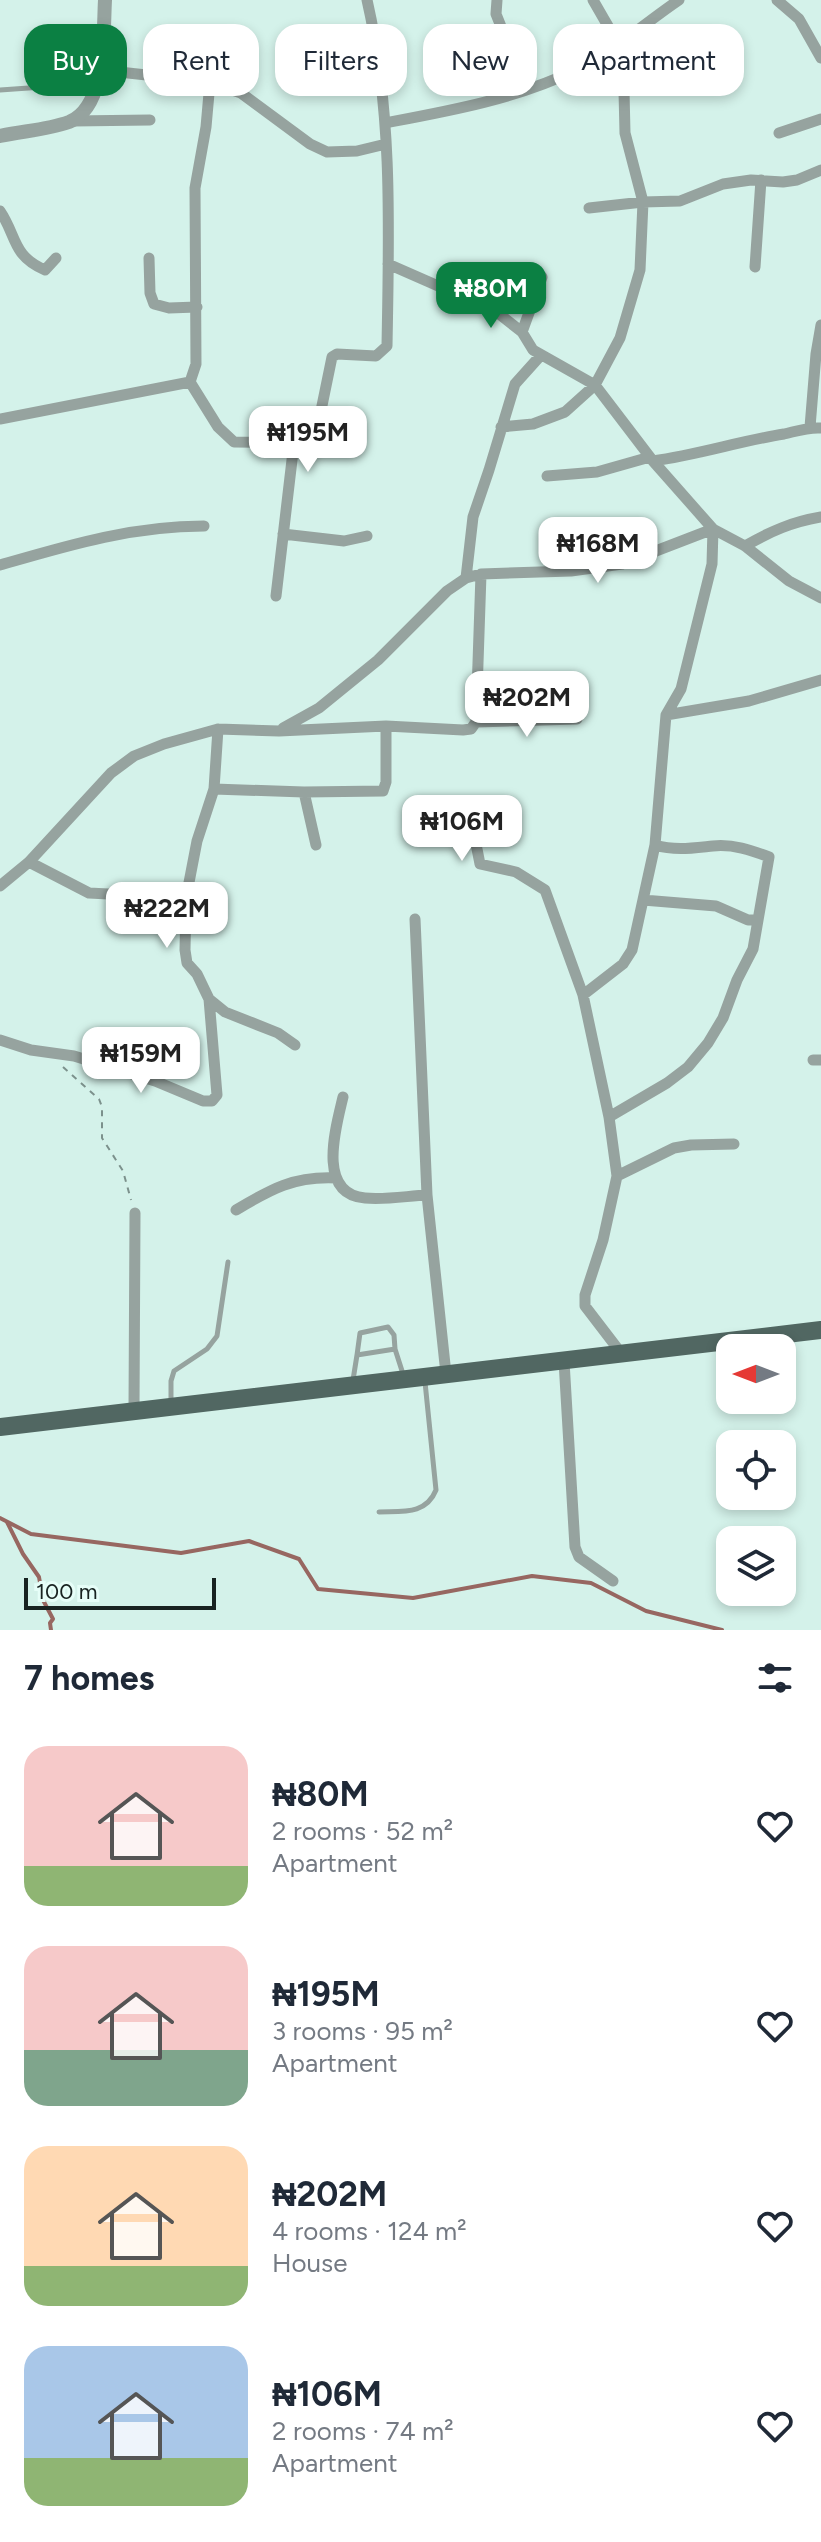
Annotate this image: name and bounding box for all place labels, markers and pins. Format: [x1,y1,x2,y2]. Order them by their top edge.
pin: ₦80M [444,262,538,330]
pin: ₦195M [252,406,364,474]
pin: ₦168M [542,517,654,585]
pin: ₦202M [471,671,583,739]
pin: ₦106M [406,795,518,863]
pin: ₦222M [111,882,223,950]
pin: ₦159M [85,1027,197,1095]

